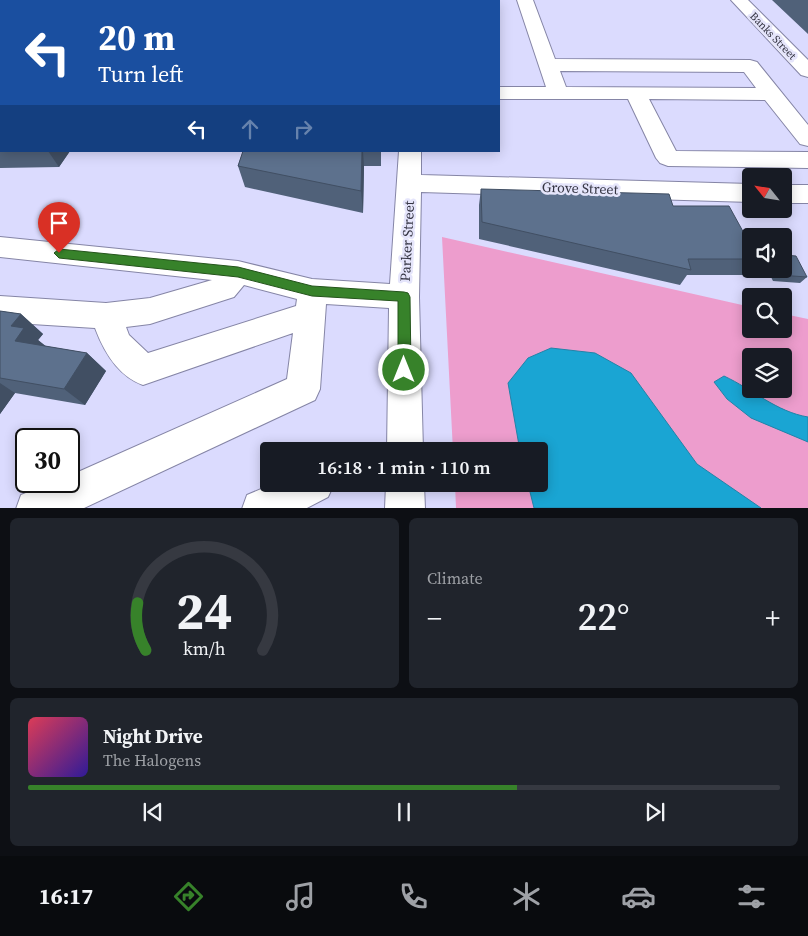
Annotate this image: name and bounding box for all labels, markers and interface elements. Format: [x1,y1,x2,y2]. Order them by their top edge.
street label: Banks Street [746,9,800,63]
text: 20 m [98,14,175,62]
icon: left [15,20,80,85]
text: Turn left [98,59,183,89]
icon: left [183,115,211,143]
icon: ahead [236,115,264,143]
icon: right [289,115,317,143]
north arrow [742,168,792,218]
map controls [742,168,792,398]
street label: Grove Street [541,177,619,199]
street label: Parker Street [395,200,419,282]
pin [38,202,80,253]
icon: arrive [45,209,73,237]
button: sound [742,228,792,278]
button: search [742,288,792,338]
position arrow [377,343,429,395]
button: layers [742,348,792,398]
speed limit sign: 30 [15,428,80,493]
text: 16:18 · 1 min · 110 m [317,454,491,480]
text: Climate [427,567,483,589]
text: 24 [176,575,233,646]
text: 22° [578,591,629,643]
text: − [427,599,442,637]
text: + [765,599,780,637]
text: km/h [183,636,226,661]
text: Night Drive [103,723,203,749]
text: The Halogens [103,749,201,771]
icon: previous [139,798,167,826]
icon: pause [390,798,418,826]
icon: next [641,798,669,826]
icon: directions [171,879,206,914]
icon: music [283,879,318,914]
icon: phone [396,879,431,914]
icon: climate [509,879,544,914]
icon: car [621,879,656,914]
icon: filters [734,879,769,914]
text: 16:17 [39,881,93,911]

